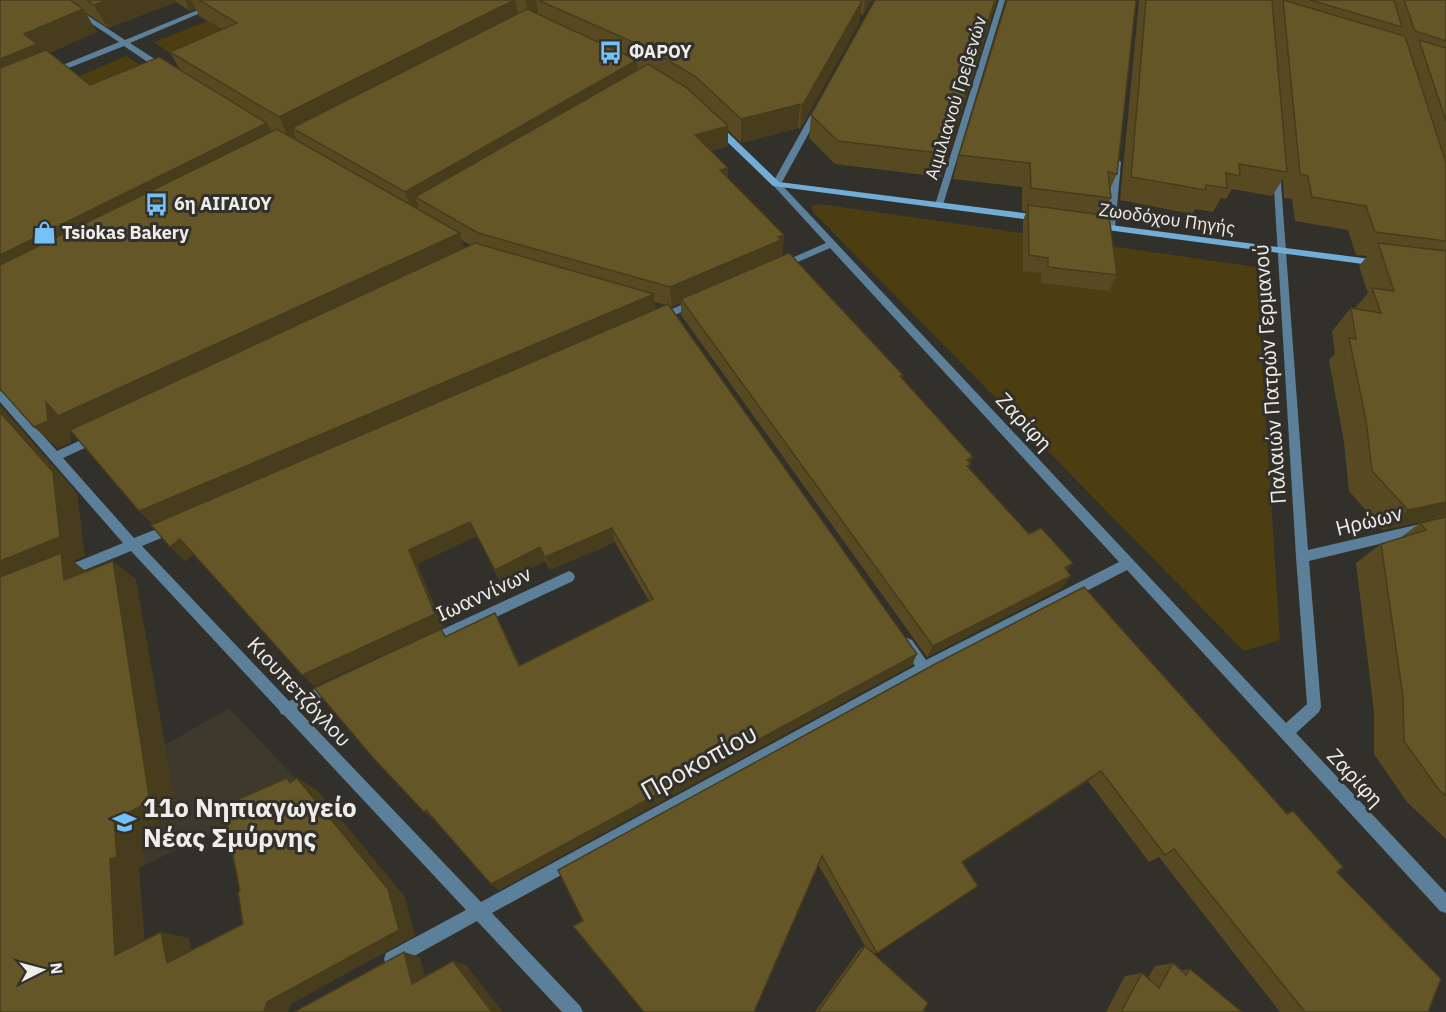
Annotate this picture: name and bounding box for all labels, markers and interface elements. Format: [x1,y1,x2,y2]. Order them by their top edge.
street label: Αιμιλιανού Γρεβενών [920,13,991,183]
bus stop icon: ΦΑΡΟΥ [598,39,624,65]
place label: ΦΑΡΟΥ [629,40,692,63]
bus stop icon: 6η ΑΙΓΑΙΟΥ [143,191,169,217]
place label: 6η ΑΙΓΑΙΟΥ [174,192,272,215]
street label: Ζωοδόχου Πηγής [1097,198,1237,239]
shop icon: Tsiokas Bakery [31,220,57,246]
place label: Tsiokas Bakery [62,221,189,244]
street label: Παλαιών Πατρών Γερμανού [1246,243,1292,505]
street label: Ζαρίφη [990,386,1059,457]
street label: Ηρώων [1332,498,1405,542]
street label: Ιωαννίνων [432,559,536,627]
street label: Κιουπετζόγλου [242,630,358,752]
street label: Προκοπίου [634,715,763,807]
street label: Ζαρίφη [1321,742,1390,813]
place label: 11ο Νηπιαγωγείο Νέας Σμύρνης [143,790,357,854]
school or university icon: 11ο Νηπιαγωγείο Νέας Σμύρνης [112,810,138,836]
north arrow [12,940,72,1000]
text: N [46,962,67,975]

